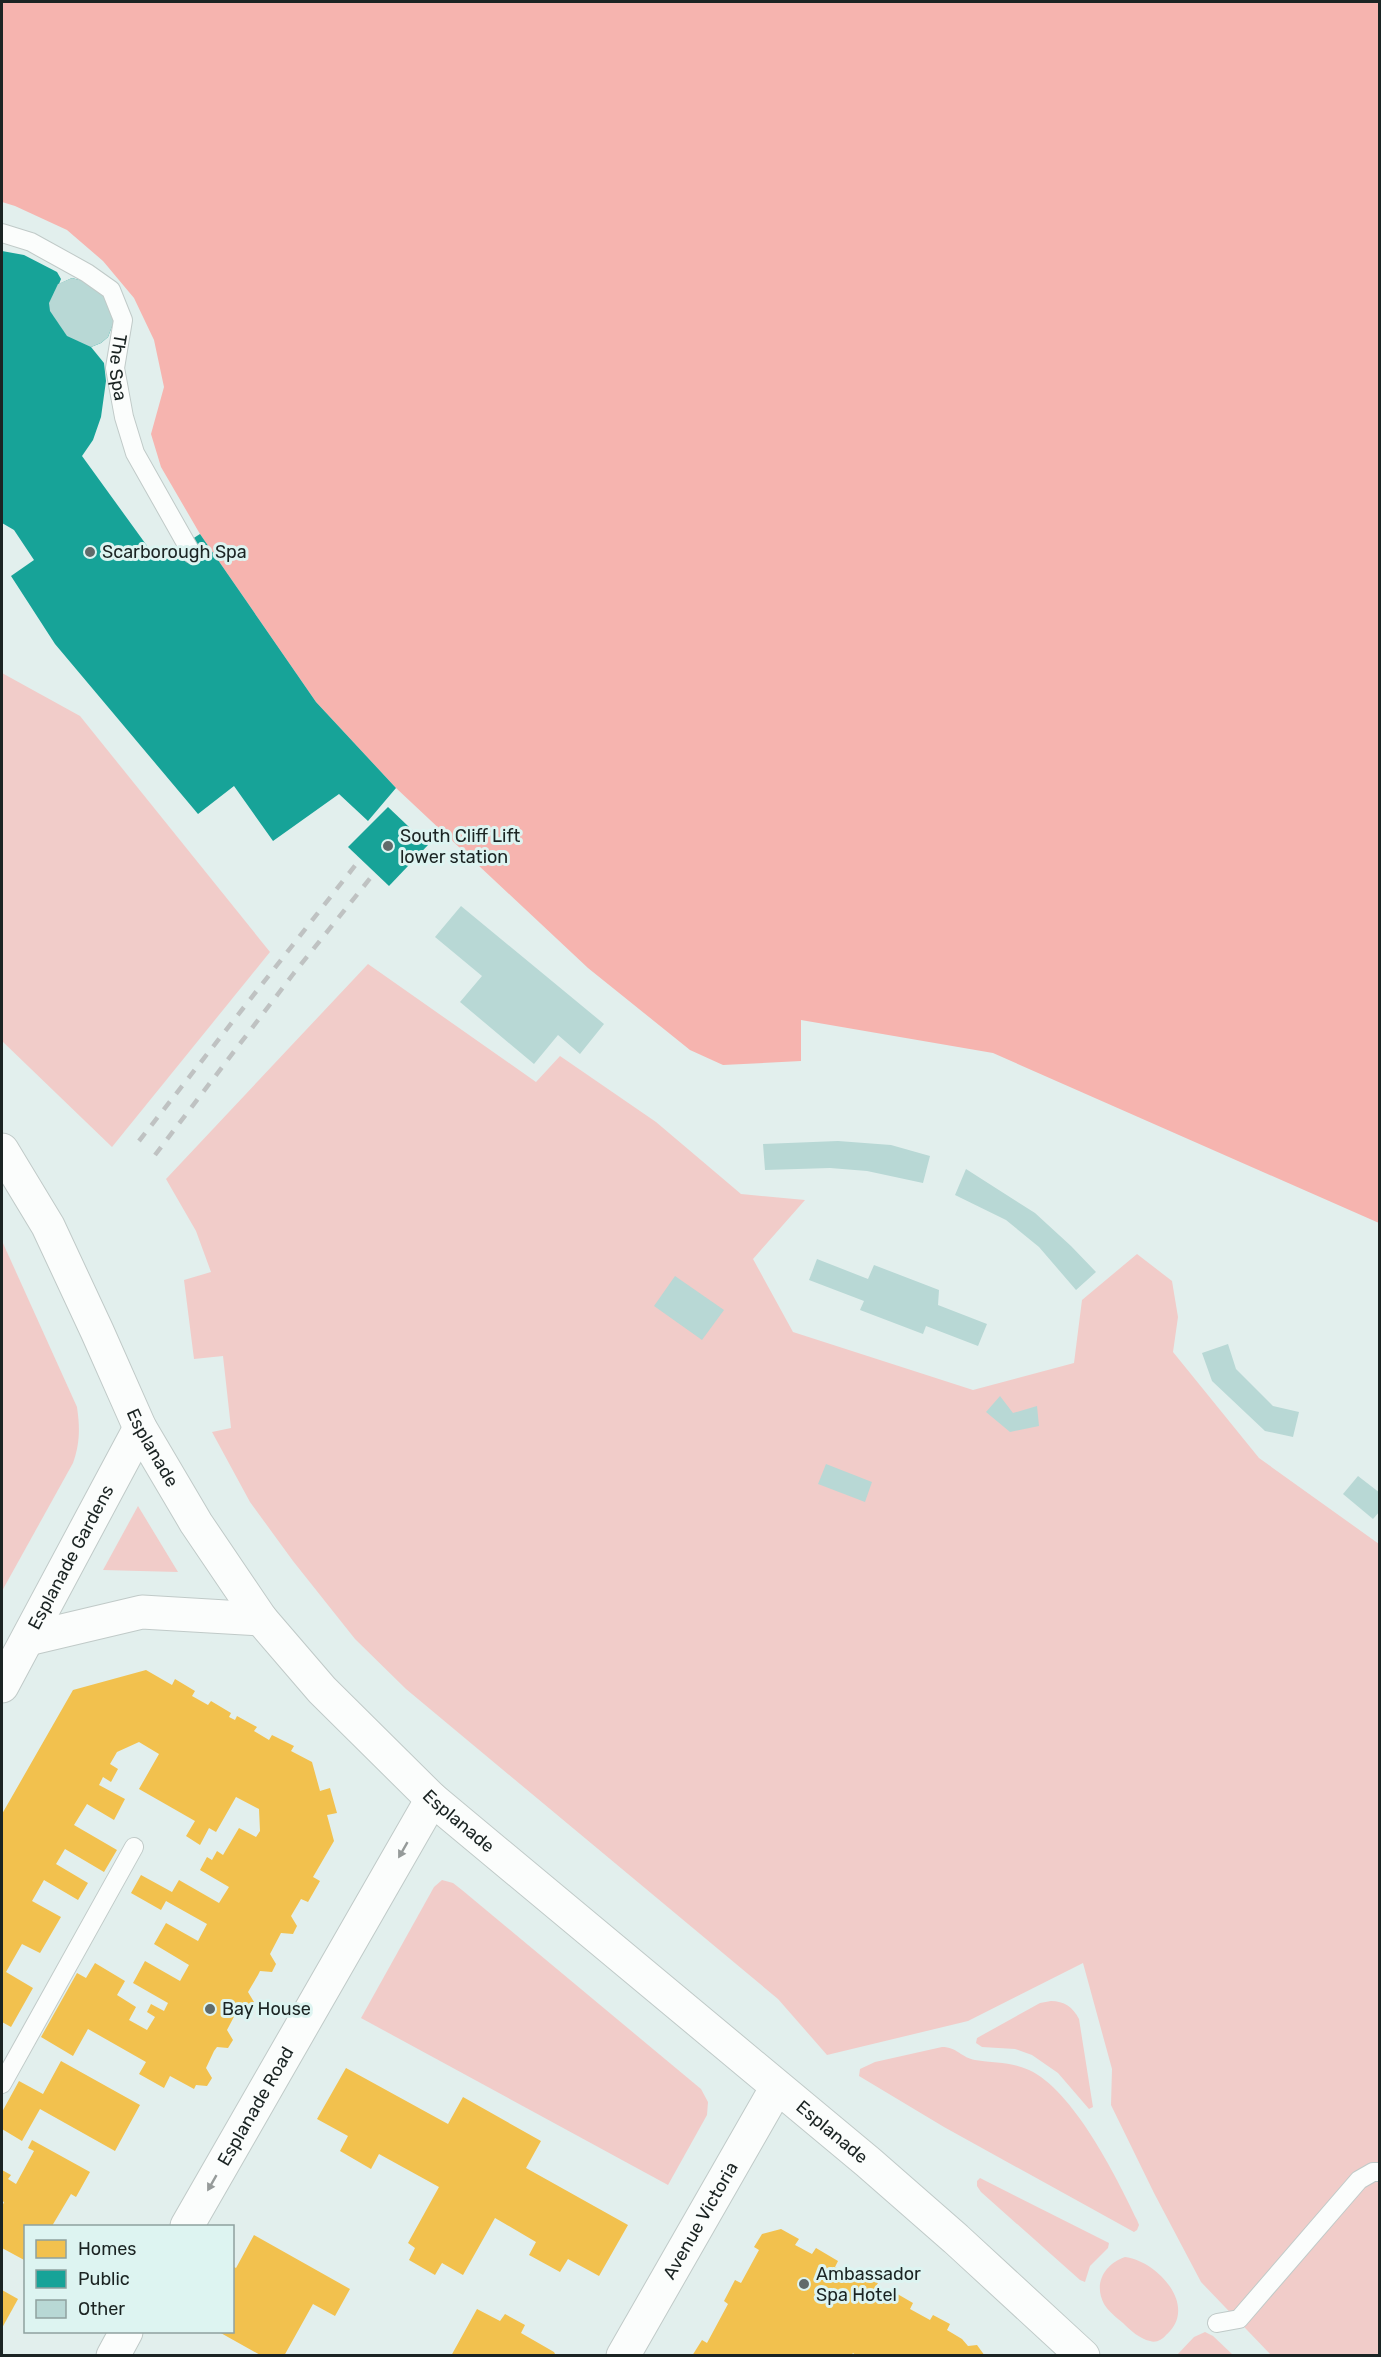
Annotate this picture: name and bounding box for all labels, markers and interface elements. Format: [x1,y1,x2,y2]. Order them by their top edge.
street label: The Spa [104,332,132,402]
place label: Scarborough Spa [102,541,247,563]
marker: Scarborough Spa [83,545,97,559]
place label: South Cliff Lift lower station [400,825,520,868]
marker: South Cliff Lift lower station [381,839,395,853]
street label: Esplanade [122,1405,183,1491]
street label: Esplanade Gardens [23,1481,119,1633]
street label: Esplanade [418,1785,499,1857]
one-way arrow [398,1842,408,1859]
place label: Bay House [222,1998,311,2020]
marker: Bay House [203,2002,217,2016]
street label: Esplanade Road [213,2043,299,2170]
street label: Esplanade [792,2096,872,2168]
street label: Avenue Victoria [658,2158,743,2283]
one-way arrow [206,2175,217,2191]
legend [24,2225,234,2333]
text: Homes [78,2238,136,2260]
place label: Ambassador Spa Hotel [816,2263,921,2306]
text: Public [78,2268,130,2290]
marker: Ambassador Spa Hotel [797,2277,811,2291]
text: Other [78,2298,125,2320]

